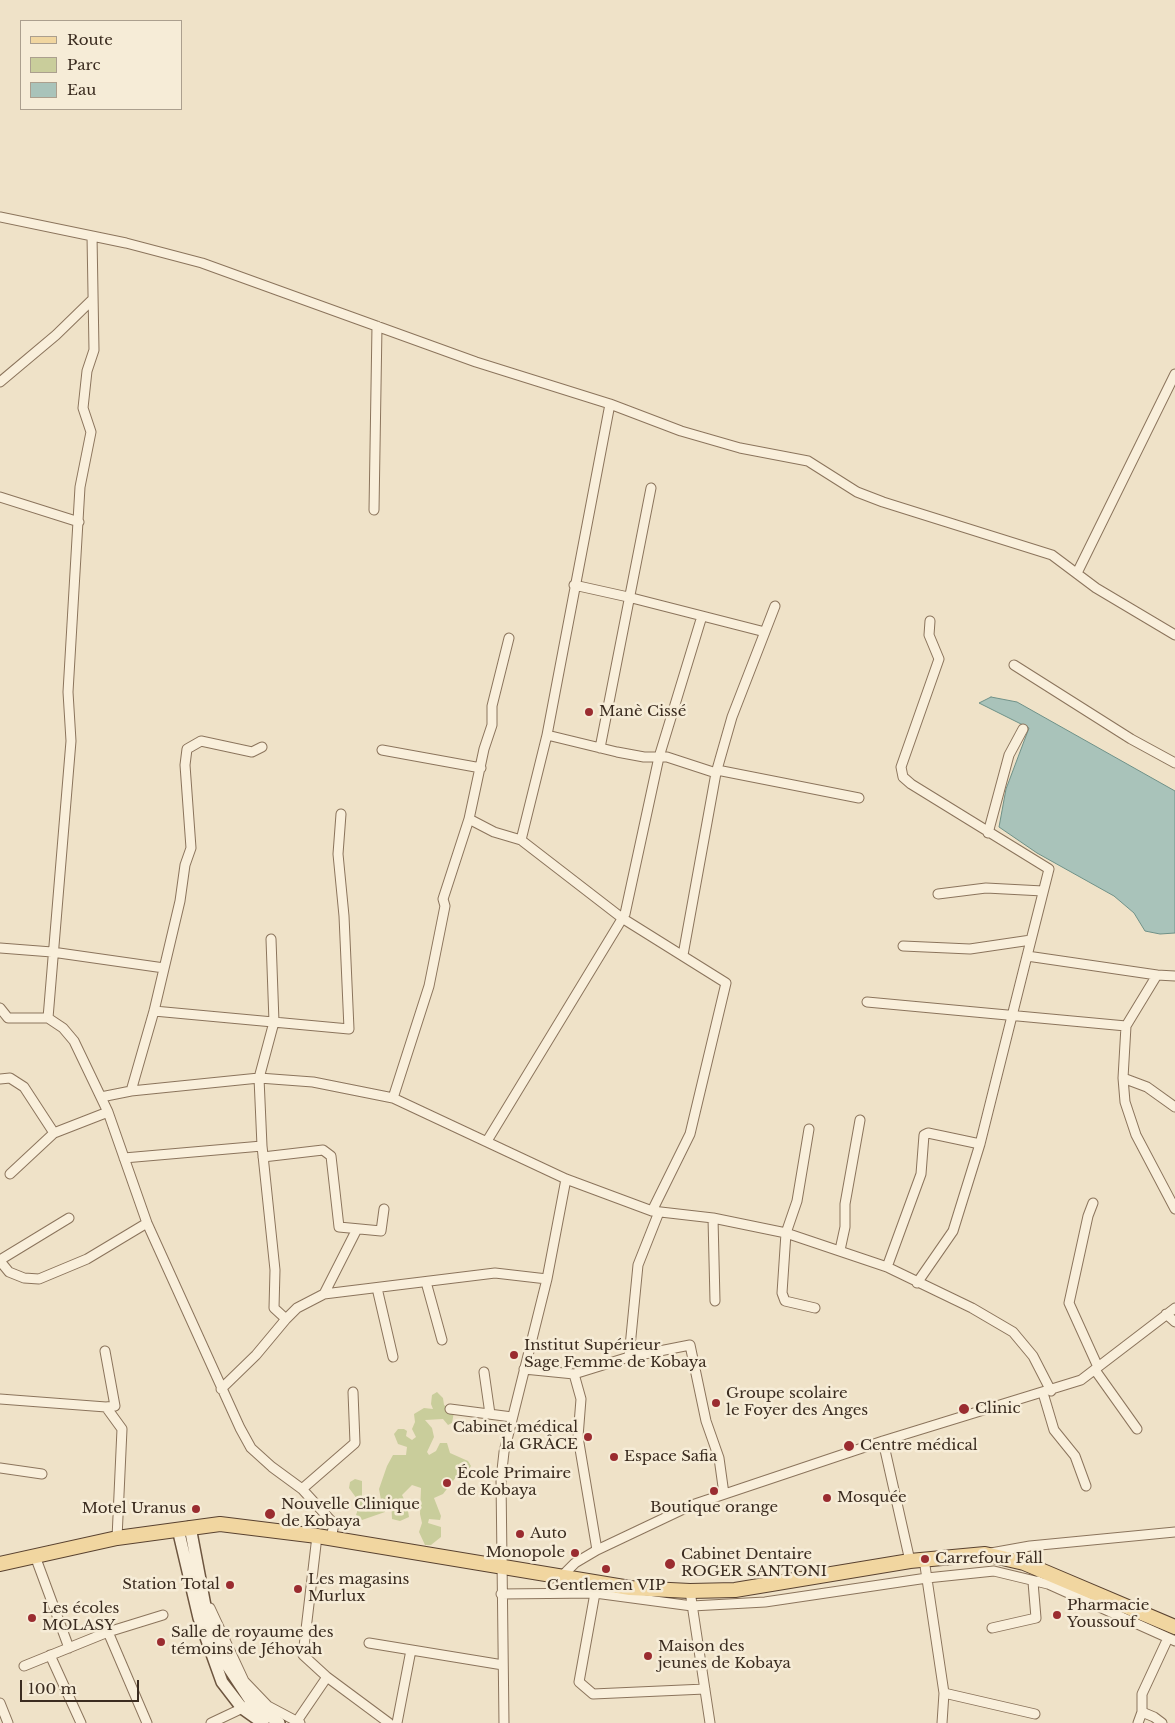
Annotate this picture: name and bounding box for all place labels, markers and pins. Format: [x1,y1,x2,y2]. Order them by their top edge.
place label: Manè Cissé [599,703,686,721]
marker: Manè Cissé [583,706,595,718]
place label: Institut Supérieur Sage Femme de Kobaya [524,1337,707,1372]
marker: Institut Supérieur Sage Femme de Kobaya [508,1349,520,1361]
place label: Groupe scolaire le Foyer des Anges [726,1385,868,1420]
marker: Groupe scolaire le Foyer des Anges [710,1397,722,1409]
place label: Clinic [975,1400,1021,1418]
marker: Clinic [957,1402,971,1416]
place label: Cabinet médical la GRÂCE [453,1419,578,1454]
marker: Cabinet médical la GRÂCE [582,1431,594,1443]
place label: Centre médical [860,1437,978,1455]
marker: Centre médical [842,1439,856,1453]
place label: Espace Safia [624,1448,717,1466]
marker: Espace Safia [608,1451,620,1463]
place label: École Primaire de Kobaya [457,1465,571,1500]
marker: École Primaire de Kobaya [441,1477,453,1489]
marker: Boutique orange [708,1485,720,1497]
place label: Mosquée [837,1489,907,1507]
marker: Mosquée [821,1492,833,1504]
place label: Nouvelle Clinique de Kobaya [281,1496,420,1531]
place label: Boutique orange [650,1499,778,1517]
place label: Motel Uranus [82,1500,186,1518]
marker: Motel Uranus [190,1503,202,1515]
marker: Nouvelle Clinique de Kobaya [263,1507,277,1521]
place label: Auto [530,1525,567,1543]
marker: Auto [514,1528,526,1540]
place label: Monopole [486,1544,565,1562]
place label: Cabinet Dentaire ROGER SANTONI [681,1546,827,1581]
marker: Monopole [569,1547,581,1559]
place label: Carrefour Fall [935,1550,1043,1568]
marker: Carrefour Fall [919,1553,931,1565]
marker: Cabinet Dentaire ROGER SANTONI [663,1557,677,1571]
marker: Gentlemen VIP [600,1563,612,1575]
place label: Les magasins Murlux [308,1571,409,1606]
place label: Station Total [122,1576,220,1594]
place label: Gentlemen VIP [547,1577,665,1595]
marker: Station Total [224,1579,236,1591]
marker: Les magasins Murlux [292,1583,304,1595]
place label: Pharmacie Youssouf [1067,1597,1149,1632]
place label: Les écoles MOLASY [42,1600,119,1635]
marker: Pharmacie Youssouf [1051,1609,1063,1621]
marker: Les écoles MOLASY [26,1612,38,1624]
place label: Salle de royaume des témoins de Jéhovah [171,1624,333,1659]
marker: Salle de royaume des témoins de Jéhovah [155,1636,167,1648]
place label: Maison des jeunes de Kobaya [658,1638,791,1673]
marker: Maison des jeunes de Kobaya [642,1650,654,1662]

